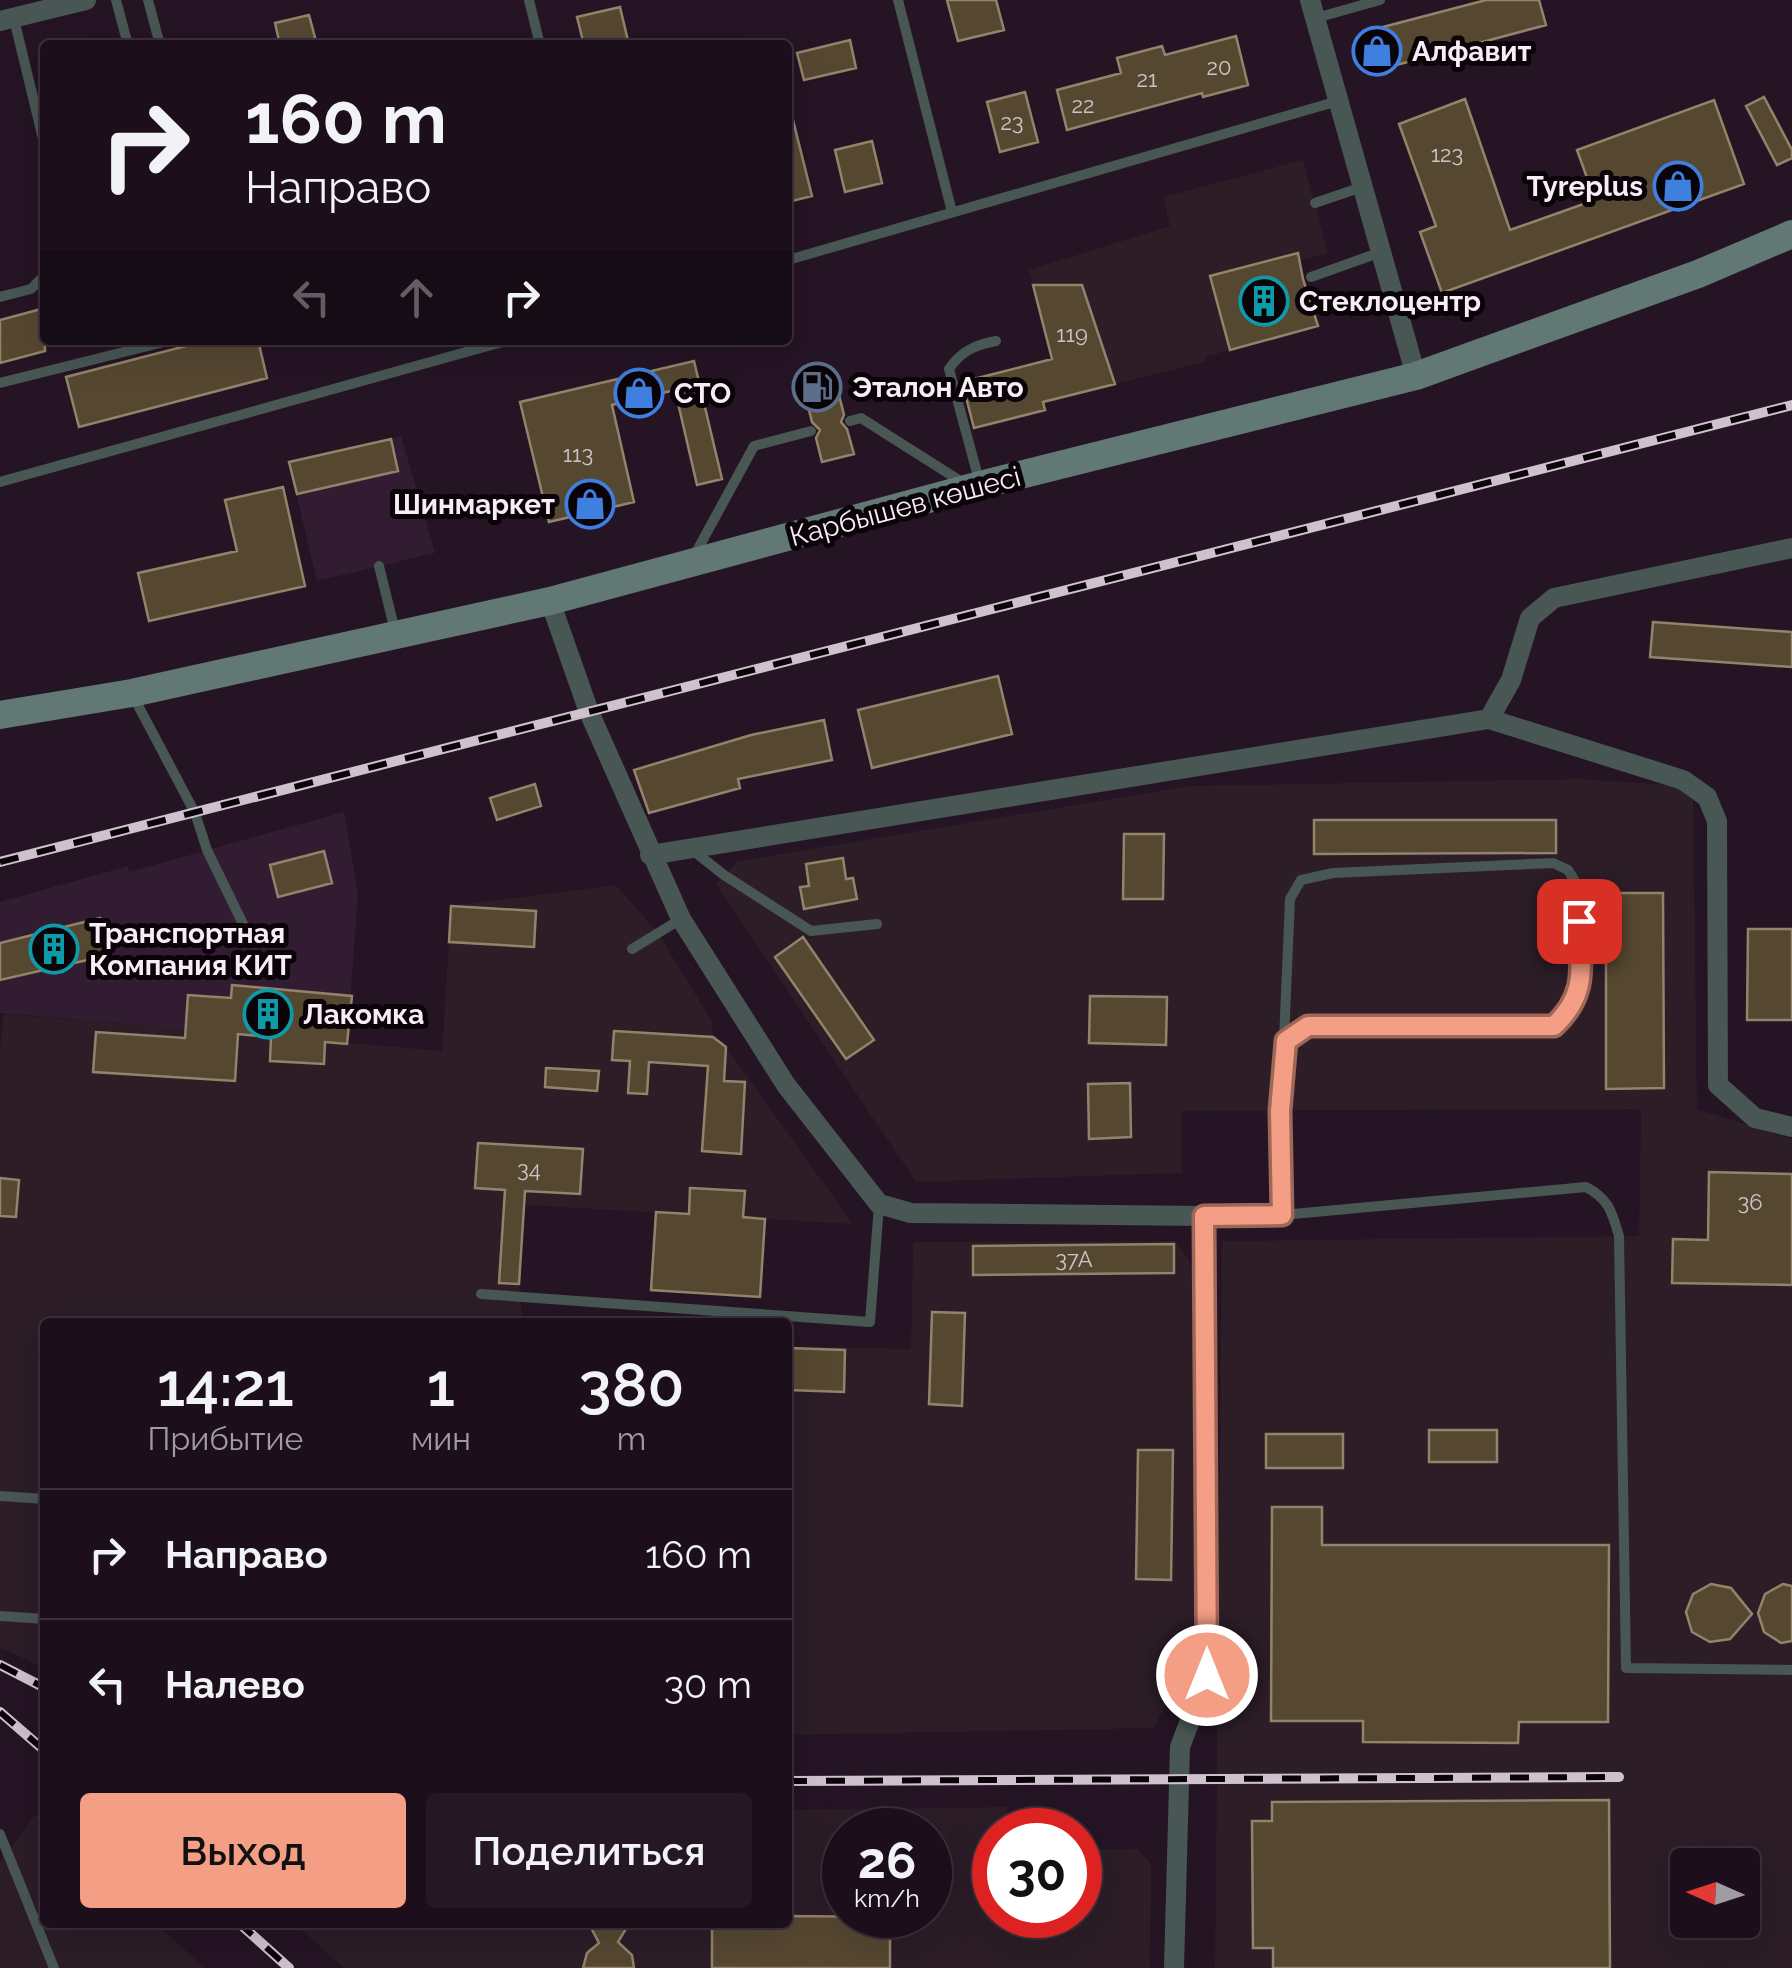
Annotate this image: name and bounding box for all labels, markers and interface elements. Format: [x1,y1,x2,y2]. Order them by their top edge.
shop icon: Алфавит [1351,25,1403,77]
place label: Алфавит [1412,35,1531,68]
house number: 20 [1207,54,1231,80]
house number: 21 [1137,66,1157,92]
text: 160 m [245,77,447,159]
icon: right [80,80,210,210]
house number: 22 [1072,92,1094,118]
house number: 23 [1000,109,1024,135]
house number: 123 [1431,141,1463,167]
shop icon: Tyreplus [1652,160,1704,212]
text: Направо [245,161,431,214]
place label: Tyreplus [1527,170,1643,203]
icon: left [284,270,339,325]
icon: ahead [389,270,444,325]
icon: right [494,270,549,325]
building icon: Стеклоцентр [1238,275,1290,327]
place label: Стеклоцентр [1299,285,1481,318]
house number: 119 [1056,321,1088,347]
fuel station icon: Эталон Авто [791,361,843,413]
shop icon: СТО [613,367,665,419]
place label: Эталон Авто [852,371,1024,404]
place label: СТО [674,377,731,410]
house number: 113 [563,441,593,467]
street label: Карбышев көшесі [786,460,1024,553]
shop icon: Шинмаркет [564,478,616,530]
place label: Шинмаркет [393,488,555,521]
pin [1537,879,1622,964]
icon: arrive [1552,894,1607,949]
place label: Транспортная Компания КИТ [89,917,292,982]
building icon: Транспортная Компания КИТ [28,923,80,975]
building icon: Лакомка [242,988,294,1040]
place label: Лакомка [303,998,424,1031]
house number: 34 [517,1156,541,1182]
house number: 36 [1737,1189,1763,1215]
house number: 37А [1055,1246,1093,1272]
text: 14:21 [157,1350,294,1420]
text: 1 [427,1350,455,1420]
text: 380 [579,1350,684,1420]
text: Прибытие [148,1420,303,1457]
text: мин [411,1420,471,1457]
text: m [617,1420,646,1457]
icon: right [80,1527,135,1582]
text: Направо [165,1532,328,1577]
text: 160 m [645,1532,752,1577]
position arrow [1155,1623,1259,1727]
icon: left [80,1657,135,1712]
text: Налево [165,1662,305,1707]
text: 30 m [664,1662,752,1707]
button: Выход [80,1793,406,1908]
button: Поделиться [426,1793,752,1908]
speed limit sign: 30 [972,1808,1102,1938]
text: 26 [858,1831,916,1890]
north arrow [1670,1848,1760,1938]
map controls [1670,1848,1760,1938]
text: km/h [854,1883,920,1913]

